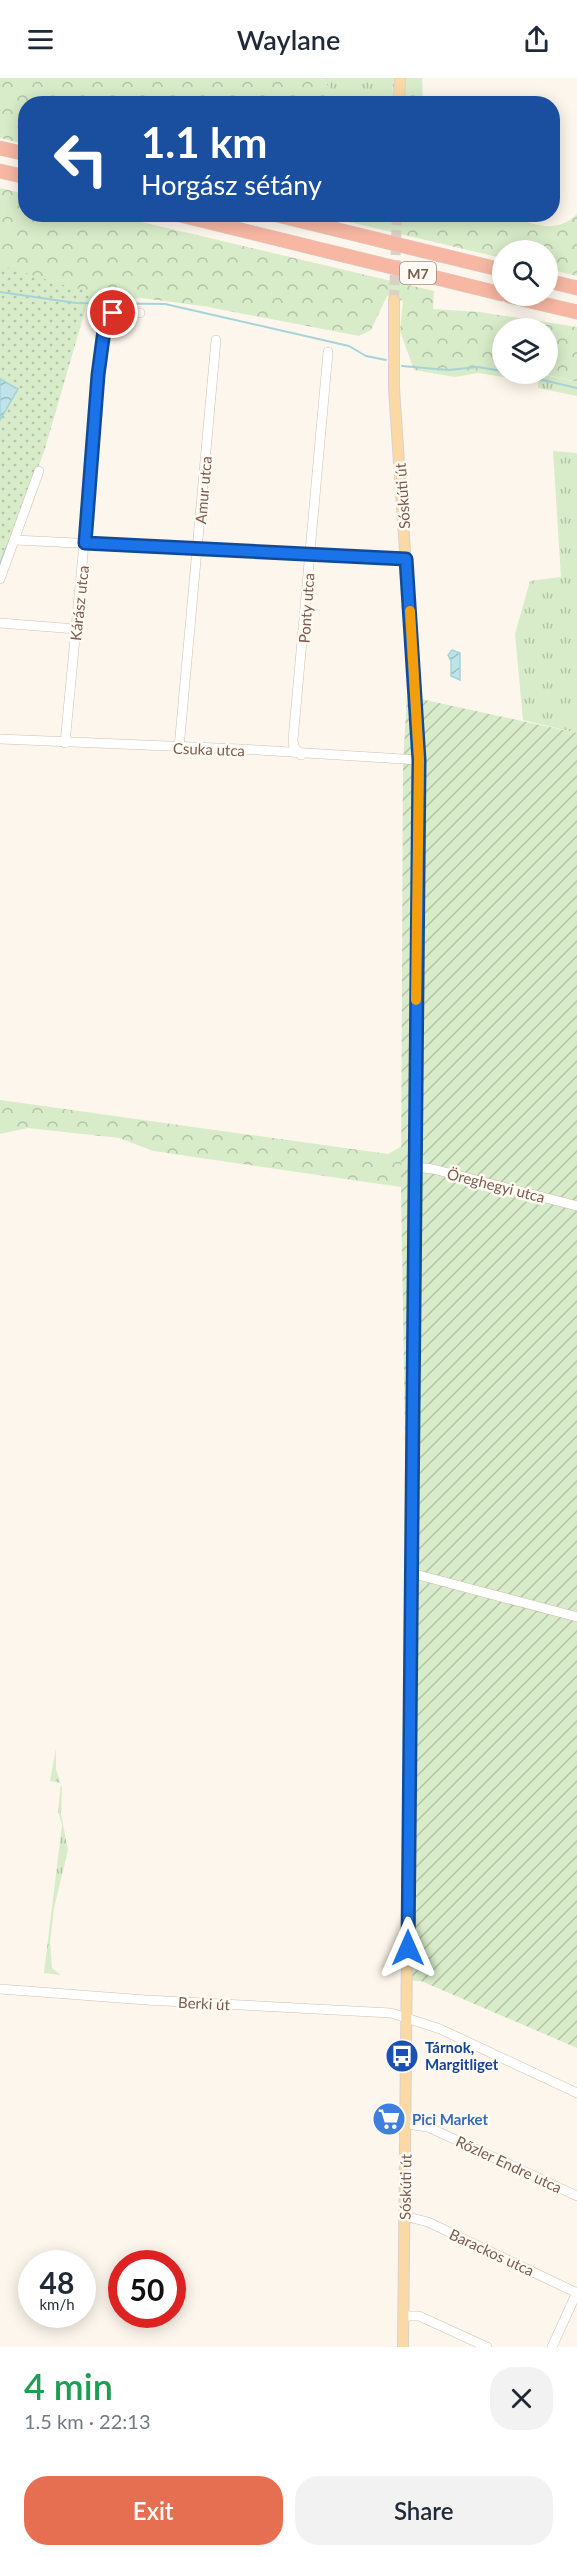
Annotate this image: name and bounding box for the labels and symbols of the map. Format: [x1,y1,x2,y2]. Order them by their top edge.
road number: M7 [400,262,436,284]
pin [87,287,138,338]
street label: Amur utca [191,455,215,525]
street label: Sóskúti út [391,462,413,530]
street label: Kárász utca [66,564,92,642]
street label: Ponty utca [295,572,317,644]
street label: Csuka utca [173,739,245,759]
street label: Öreghegyi utca [445,1164,547,1206]
position arrow [376,1916,440,1980]
street label: Berki út [178,1993,231,2013]
bus stop icon: Tárnok, Margitliget [384,2038,420,2074]
place label: Tárnok, Margitliget [425,2038,499,2073]
supermarket icon: Pici Market [371,2101,407,2137]
place label: Pici Market [412,2110,489,2128]
street label: Rőzler Endre utca [453,2132,565,2196]
street label: Sóskúti út [395,2153,415,2220]
street label: Barackos utca [447,2225,537,2279]
speed limit sign: 50 [108,2250,186,2328]

